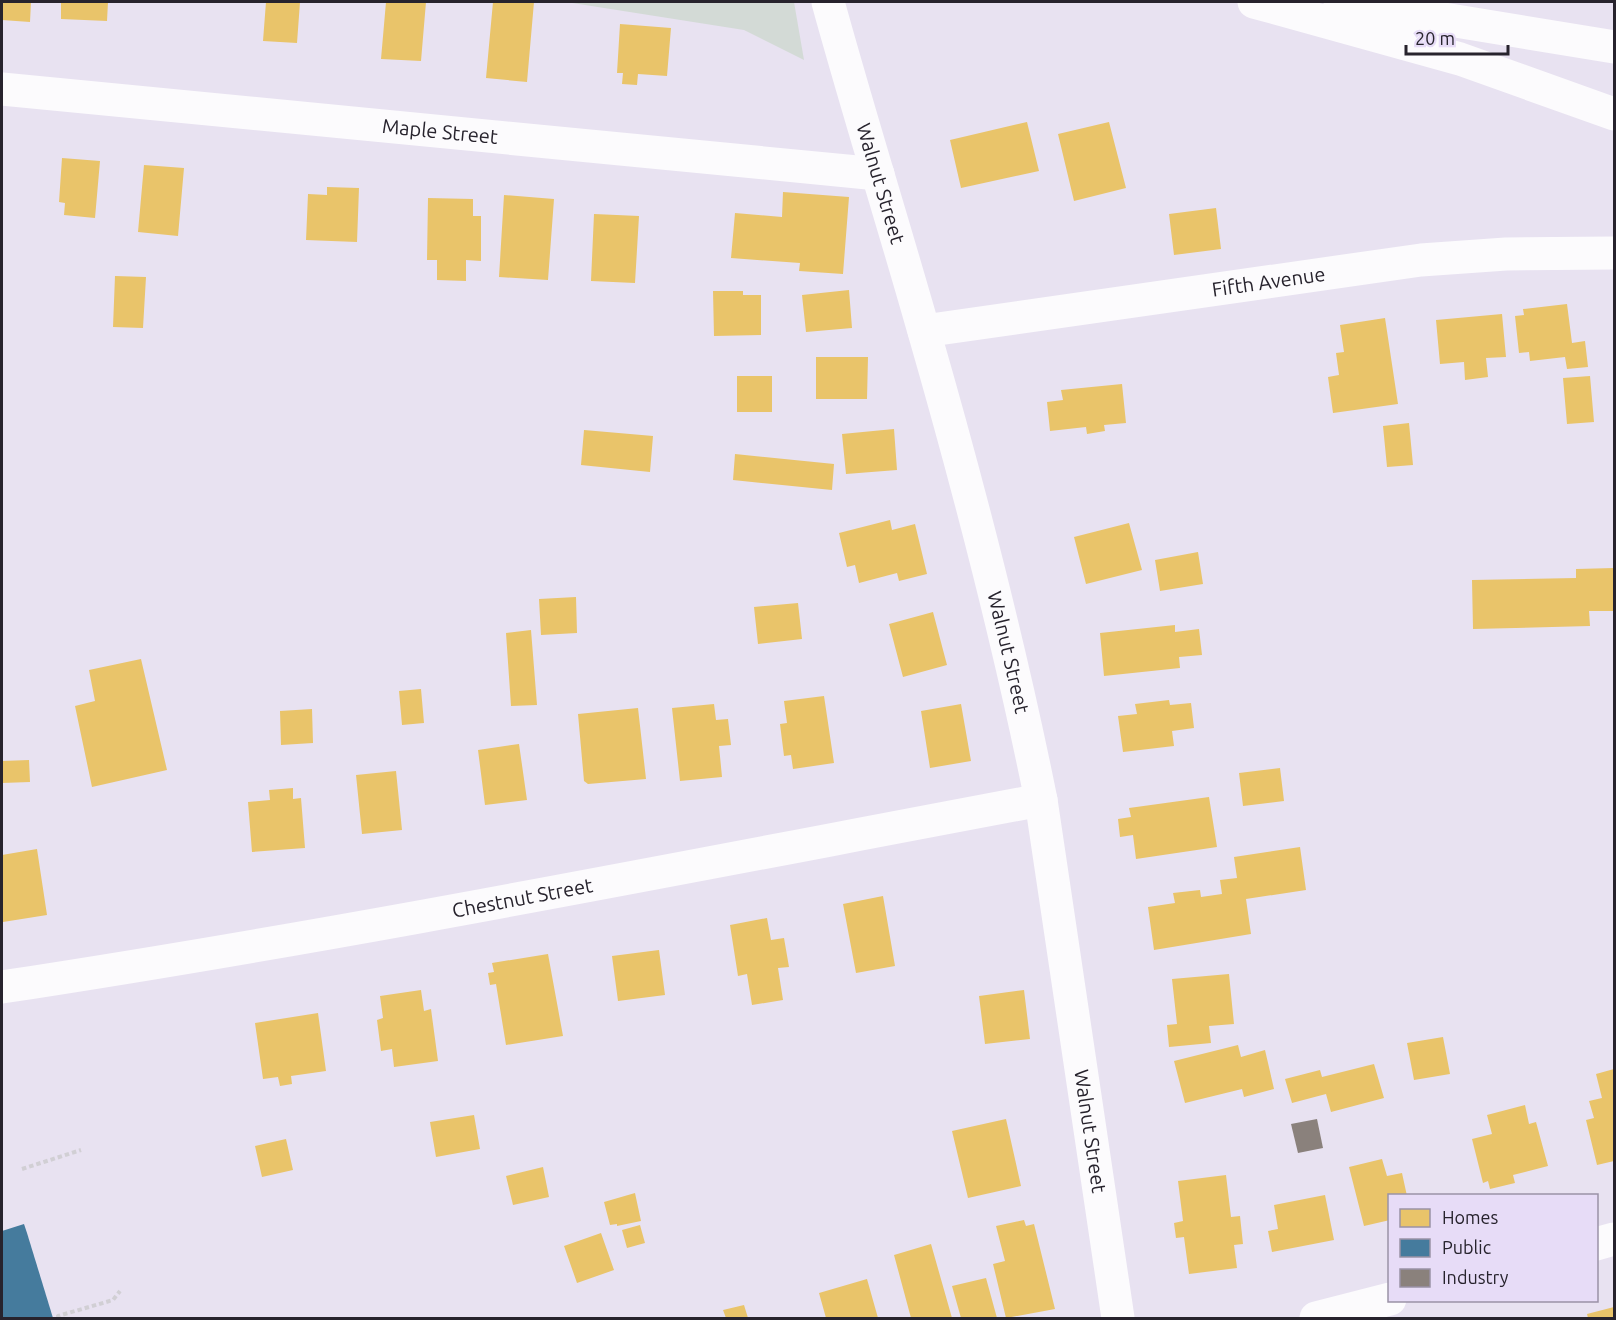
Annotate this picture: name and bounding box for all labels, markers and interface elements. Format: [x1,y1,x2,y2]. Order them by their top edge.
scale bar [1406,18,1508,56]
text: 20 m [1415,28,1455,48]
street label: Maple Street [381,114,499,148]
street label: Walnut Street [852,120,910,247]
street label: Fifth Avenue [1210,262,1327,301]
street label: Walnut Street [983,589,1034,716]
street label: Chestnut Street [450,873,595,922]
street label: Walnut Street [1070,1068,1111,1195]
legend [1388,1194,1598,1302]
text: Homes [1442,1207,1499,1227]
text: Public [1442,1237,1491,1257]
text: Industry [1442,1267,1509,1287]

